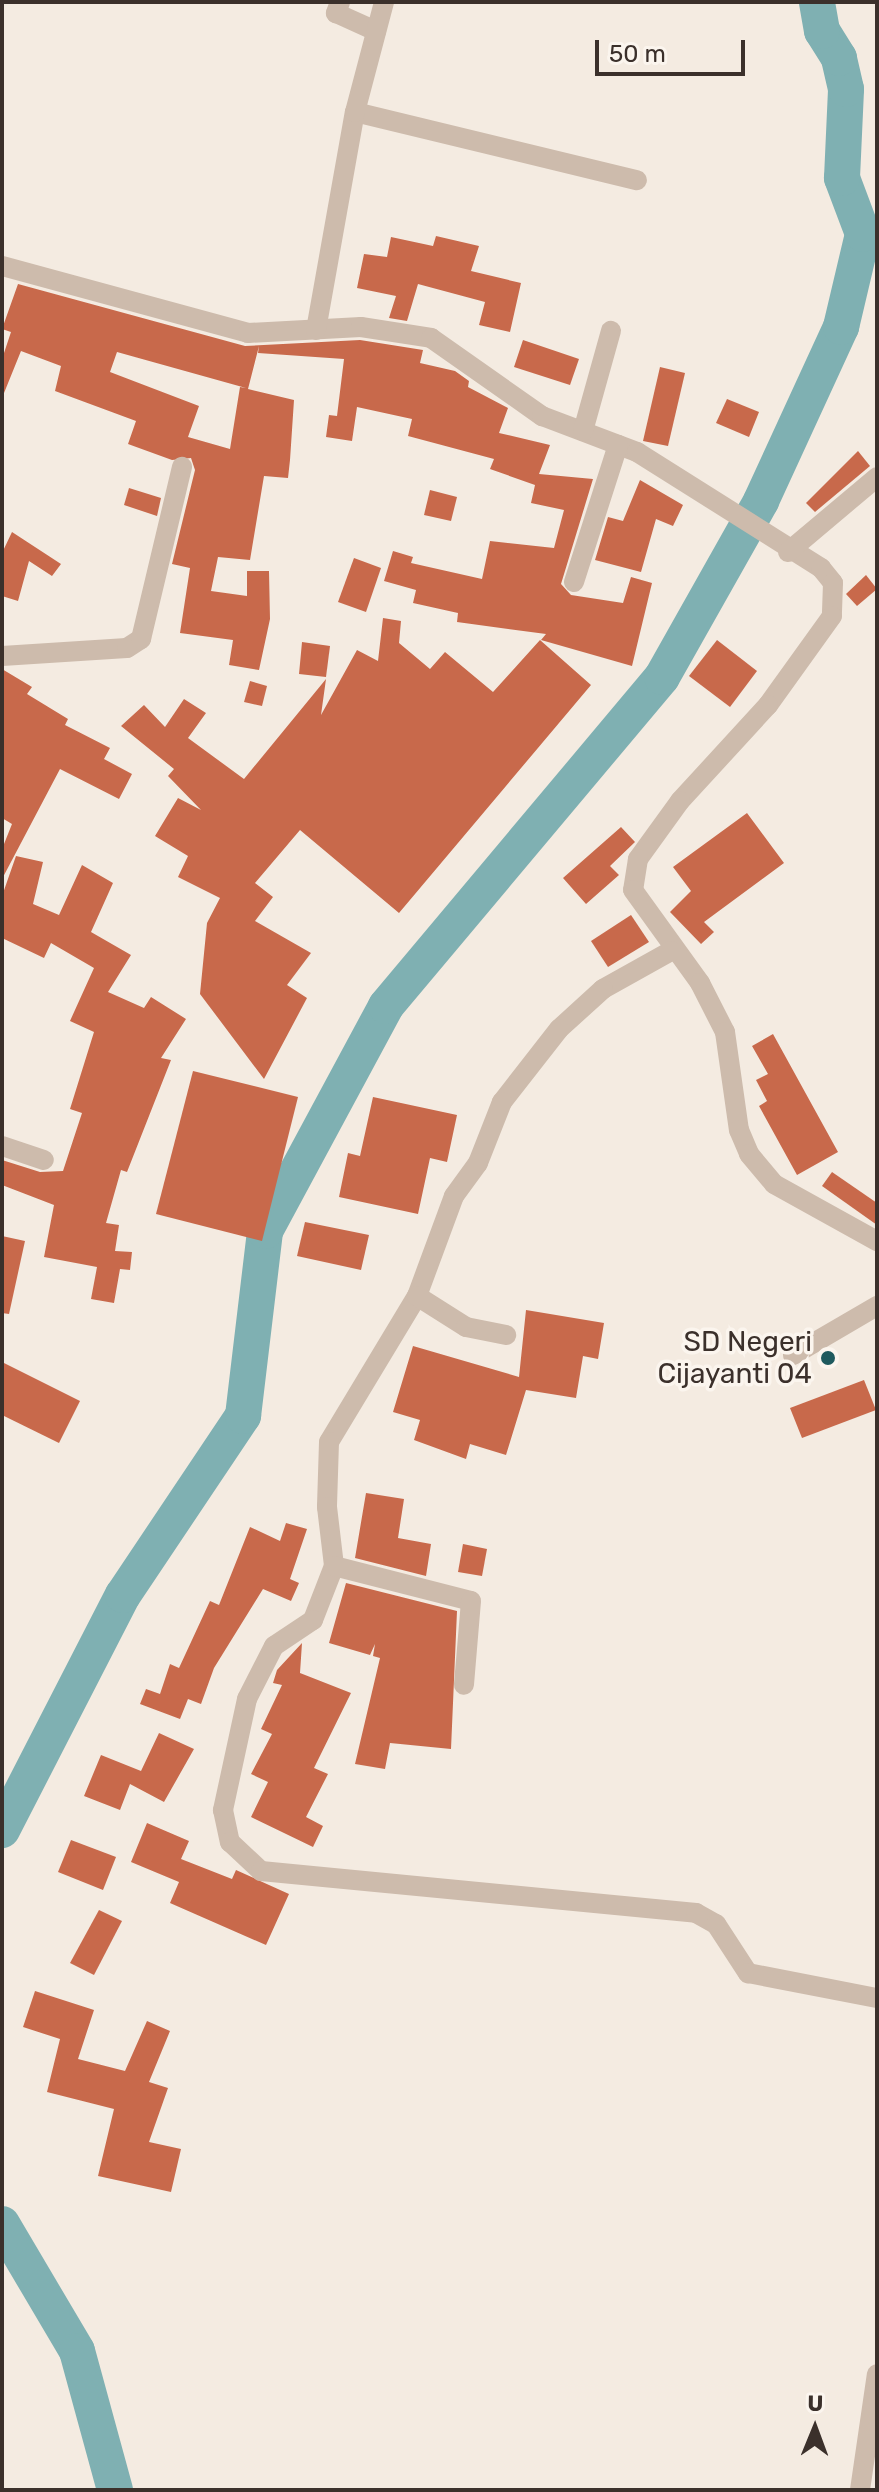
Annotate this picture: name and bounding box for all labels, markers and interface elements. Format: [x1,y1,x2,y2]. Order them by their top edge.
scale bar [599,24,749,74]
text: 50 m [609,40,666,68]
place label: SD Negeri Cijayanti 04 [657,1325,812,1391]
marker: SD Negeri Cijayanti 04 [819,1349,837,1367]
north arrow [775,2388,855,2468]
text: U [807,2390,824,2417]

